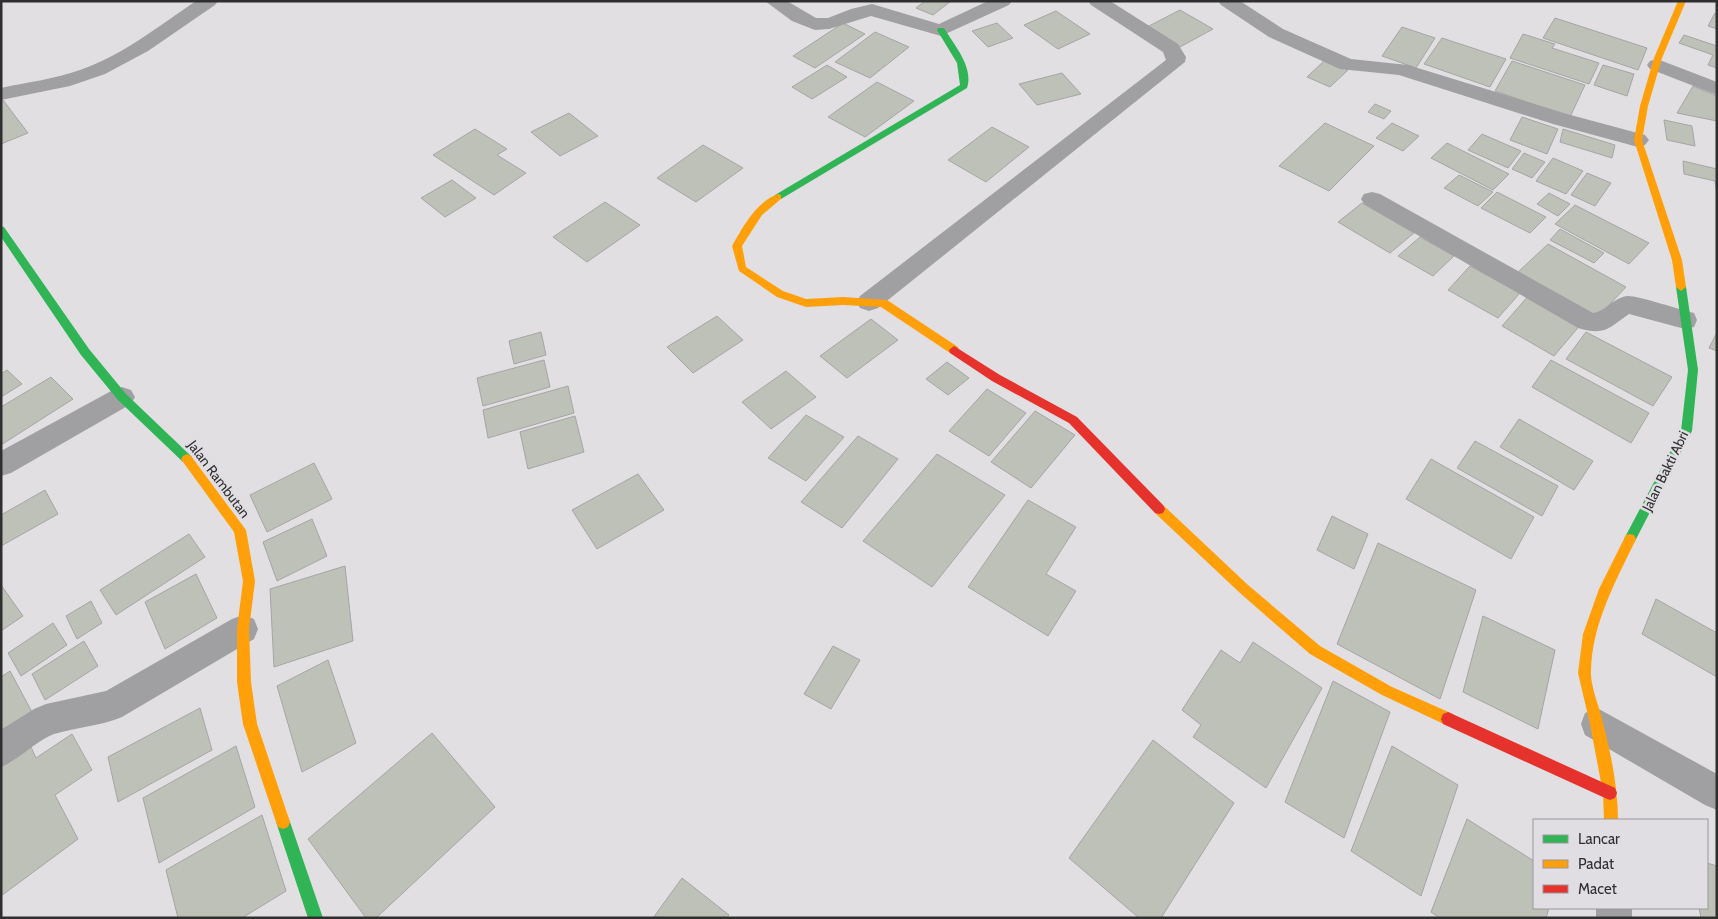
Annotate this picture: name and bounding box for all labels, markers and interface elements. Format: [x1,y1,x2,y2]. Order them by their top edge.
street label: Jalan Bakti Abri [1637,428,1692,515]
street label: Jalan Rambutan [183,436,254,522]
legend [1533,819,1708,909]
text: Lancar [1578,830,1620,848]
text: Padat [1578,855,1614,873]
text: Macet [1578,880,1617,898]

